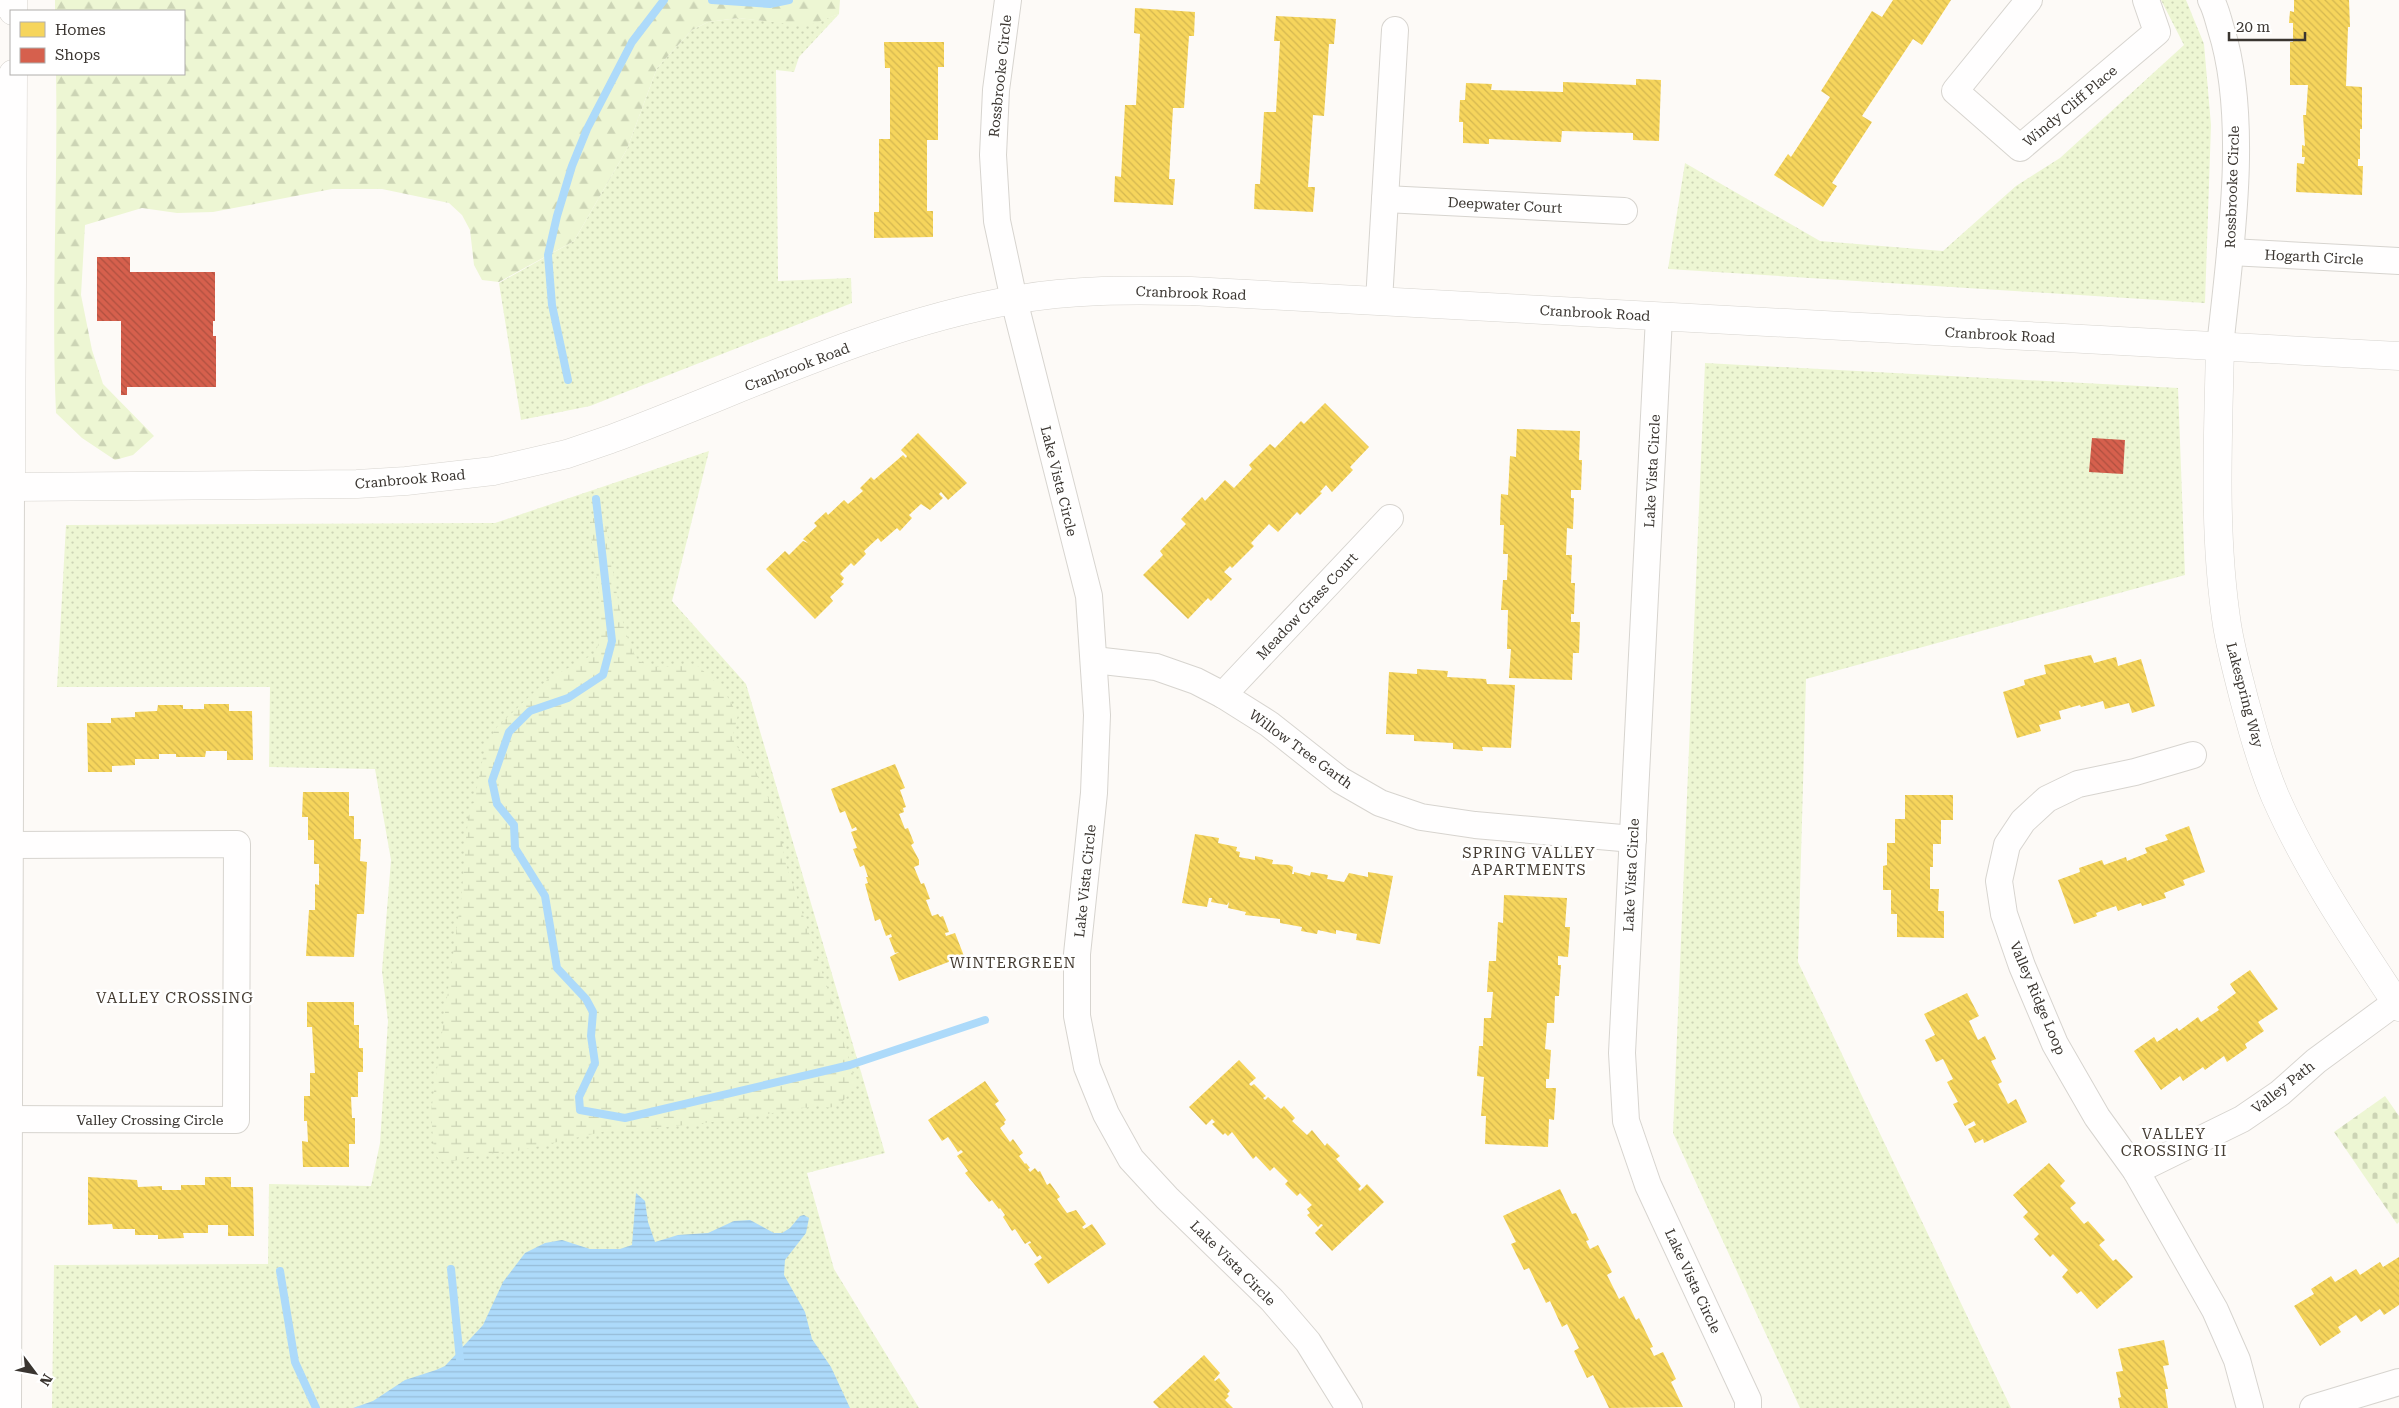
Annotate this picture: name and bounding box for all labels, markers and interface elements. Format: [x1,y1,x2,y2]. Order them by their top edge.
legend [10,10,185,75]
scale bar [2229,10,2305,42]
street label: Rossbrooke Circle [986,14,1014,138]
text: 20 m [2236,18,2271,36]
text: Homes [55,21,106,39]
text: Shops [55,46,100,64]
street label: Windy Cliff Place [2020,62,2120,150]
street label: Rossbrooke Circle [2222,125,2242,249]
street label: Deepwater Court [1447,194,1563,216]
street label: Hogarth Circle [2264,246,2364,268]
street label: Cranbrook Road [1135,283,1247,303]
street label: Cranbrook Road [1539,302,1651,324]
street label: Cranbrook Road [1944,324,2056,346]
street label: Cranbrook Road [742,340,852,394]
street label: Lake Vista Circle [1641,414,1663,528]
street label: Lake Vista Circle [1038,424,1081,538]
street label: Cranbrook Road [354,466,466,492]
street label: Meadow Grass Court [1253,549,1361,663]
street label: Lakespring Way [2223,641,2267,750]
street label: Willow Tree Garth [1246,706,1356,792]
street label: Lake Vista Circle [1620,818,1642,932]
street label: Lake Vista Circle [1071,823,1099,938]
district label: SPRING VALLEY APARTMENTS [1462,844,1596,879]
street label: Valley Ridge Loop [2007,939,2069,1057]
district label: WINTERGREEN [949,954,1077,972]
district label: VALLEY CROSSING [96,989,254,1007]
street label: Valley Path [2249,1058,2317,1116]
street label: Valley Crossing Circle [76,1112,224,1128]
district label: VALLEY CROSSING II [2121,1125,2227,1160]
street label: Lake Vista Circle [1187,1217,1279,1309]
street label: Lake Vista Circle [1662,1226,1724,1336]
north arrow [10,1348,60,1398]
text: N [36,1371,56,1389]

